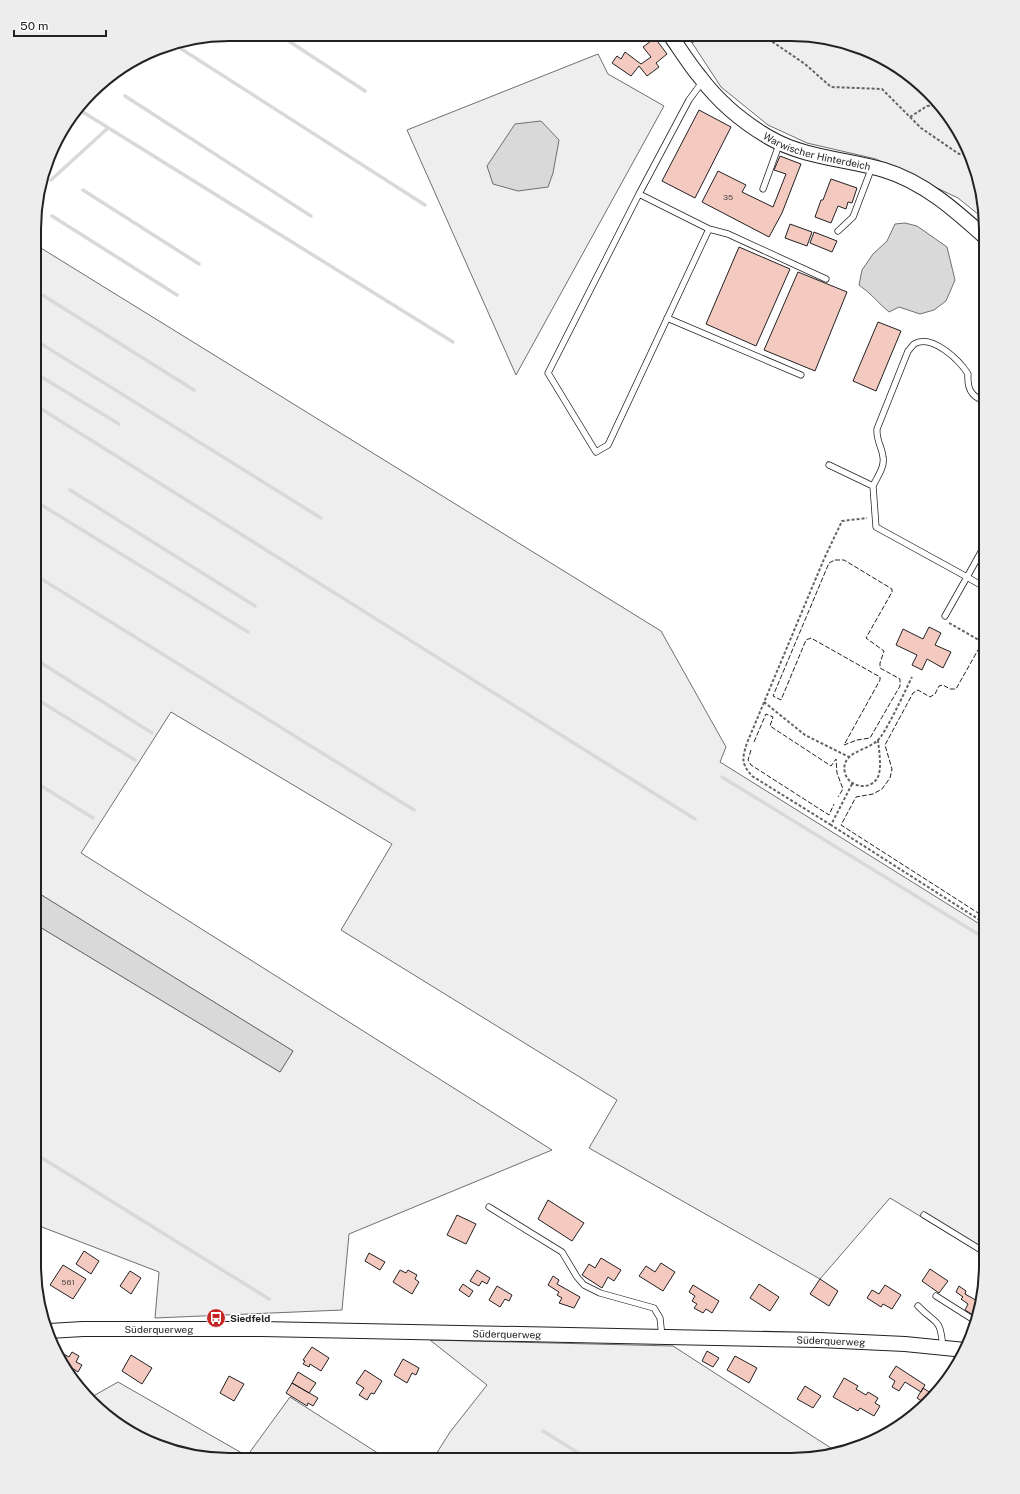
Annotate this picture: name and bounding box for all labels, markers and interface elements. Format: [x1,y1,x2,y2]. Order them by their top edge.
scale bar [14,12,106,38]
text: 50 m [20,19,48,33]
street label: Warwischer Hinterdeich [761,129,872,172]
house number: 35 [723,192,733,202]
house number: 561 [61,1277,75,1287]
bus stop icon: Siedfeld [205,1307,227,1329]
place label: Siedfeld [230,1312,270,1324]
street label: Süderquerweg [124,1323,193,1335]
street label: Süderquerweg [472,1327,542,1341]
street label: Süderquerweg [796,1334,866,1348]

